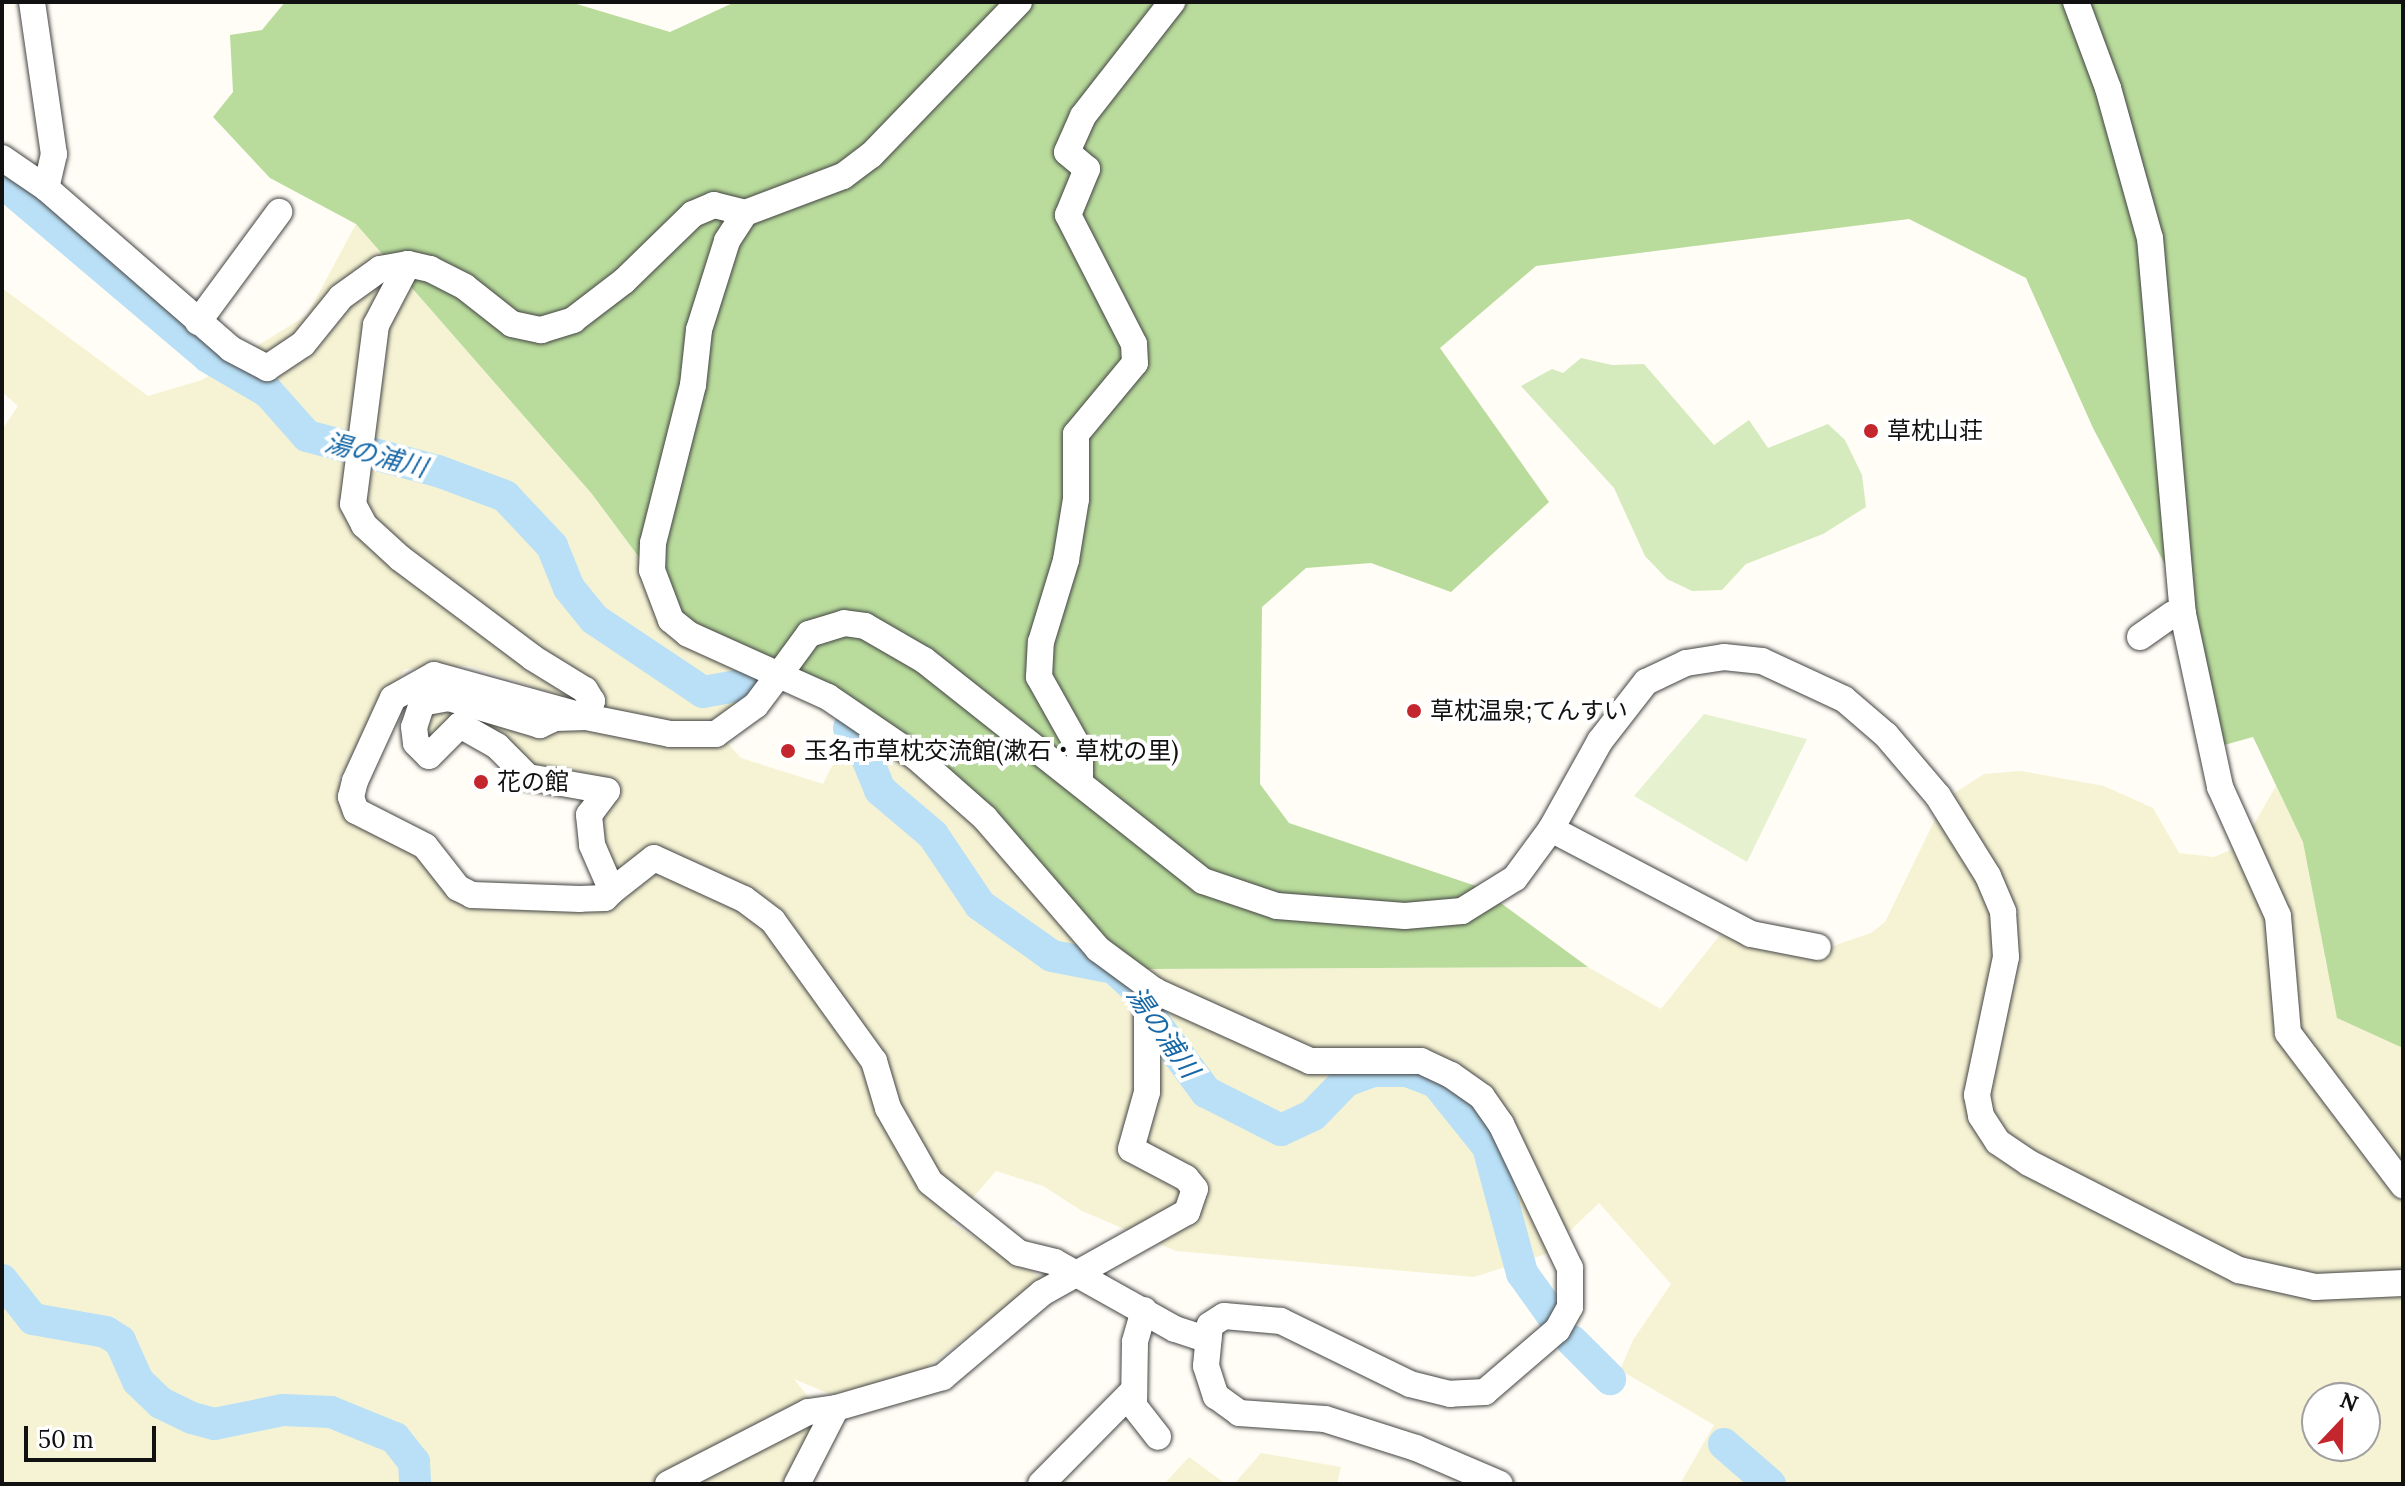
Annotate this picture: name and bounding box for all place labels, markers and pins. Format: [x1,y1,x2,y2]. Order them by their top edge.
place label: 草枕山荘 [1887,417,1983,445]
marker: 草枕山荘 [1862,422,1880,440]
place label: 草枕温泉;てんすい [1430,697,1628,725]
marker: 草枕温泉;てんすい [1405,702,1423,720]
place label: 玉名市草枕交流館(漱石・草枕の里) [804,737,1179,765]
marker: 玉名市草枕交流館(漱石・草枕の里) [779,742,797,760]
place label: 花の館 [497,768,569,796]
marker: 花の館 [472,773,490,791]

